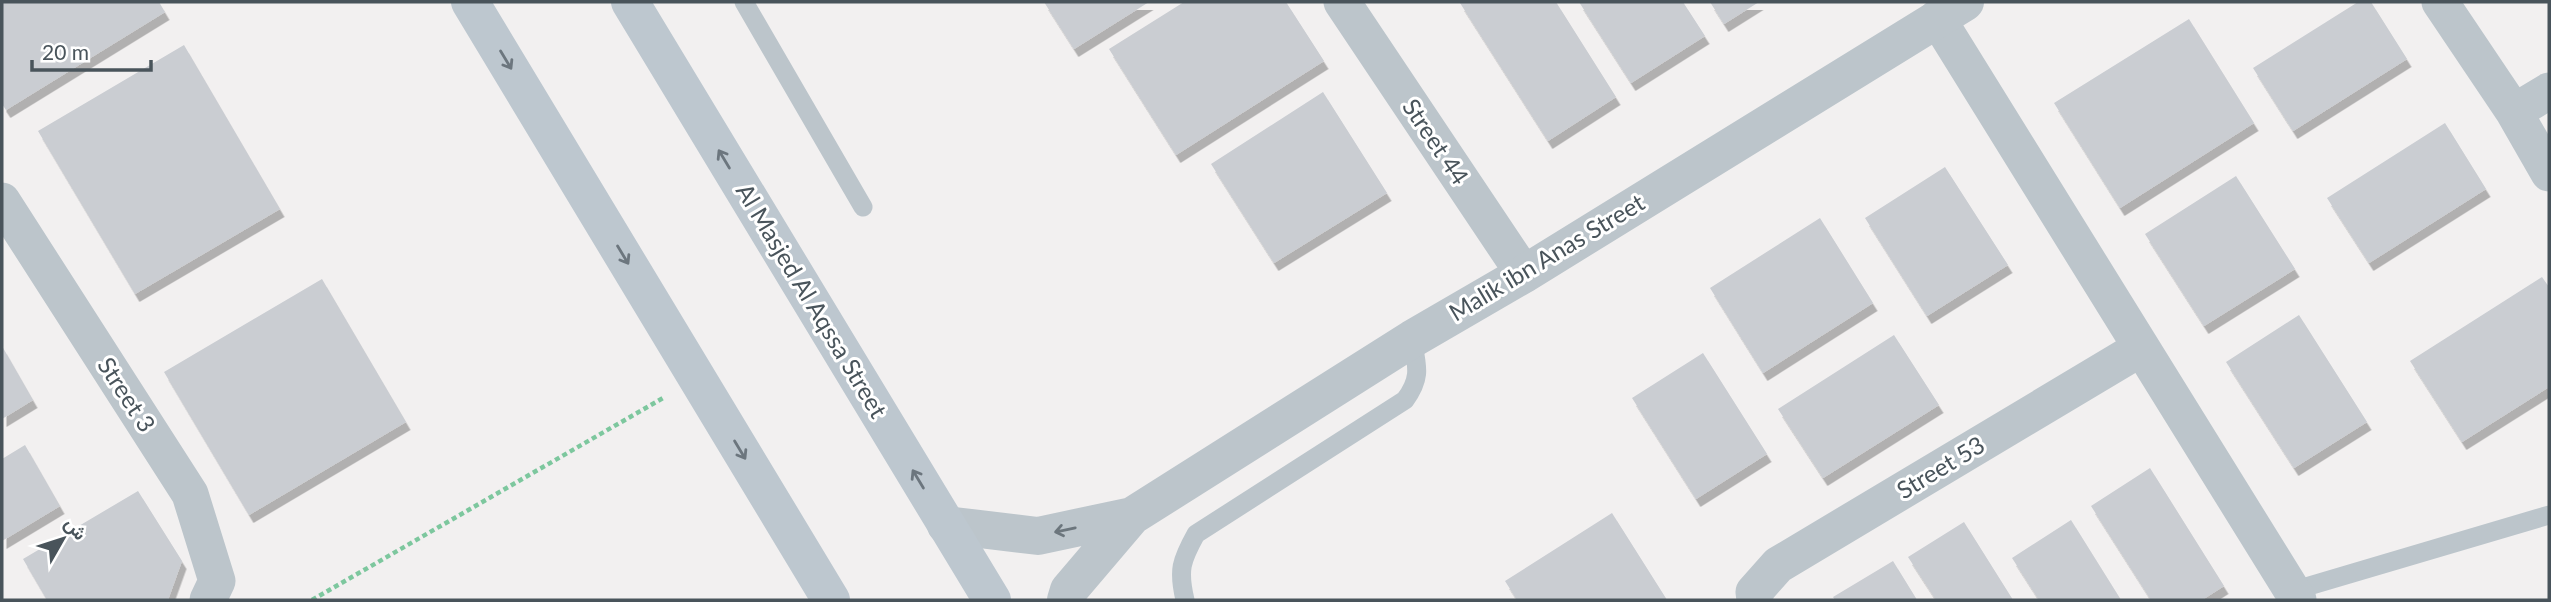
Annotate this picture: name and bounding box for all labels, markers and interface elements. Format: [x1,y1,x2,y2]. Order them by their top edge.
scale bar [32,28,150,72]
text: 20 m [42,39,89,64]
one-way arrow [499,50,513,70]
street label: Street 44 [1397,93,1475,190]
one-way arrow [717,149,731,169]
street label: Al Masjed Al Aqssa Street [731,178,894,423]
street label: Malik ibn Anas Street [1443,187,1650,327]
one-way arrow [616,245,630,265]
street label: Street 3 [92,351,162,437]
street label: Street 53 [1891,429,1989,504]
one-way arrow [734,440,748,460]
one-way arrow [911,470,925,490]
north arrow [28,504,98,574]
text: ش [60,512,93,545]
one-way arrow [1054,524,1077,538]

